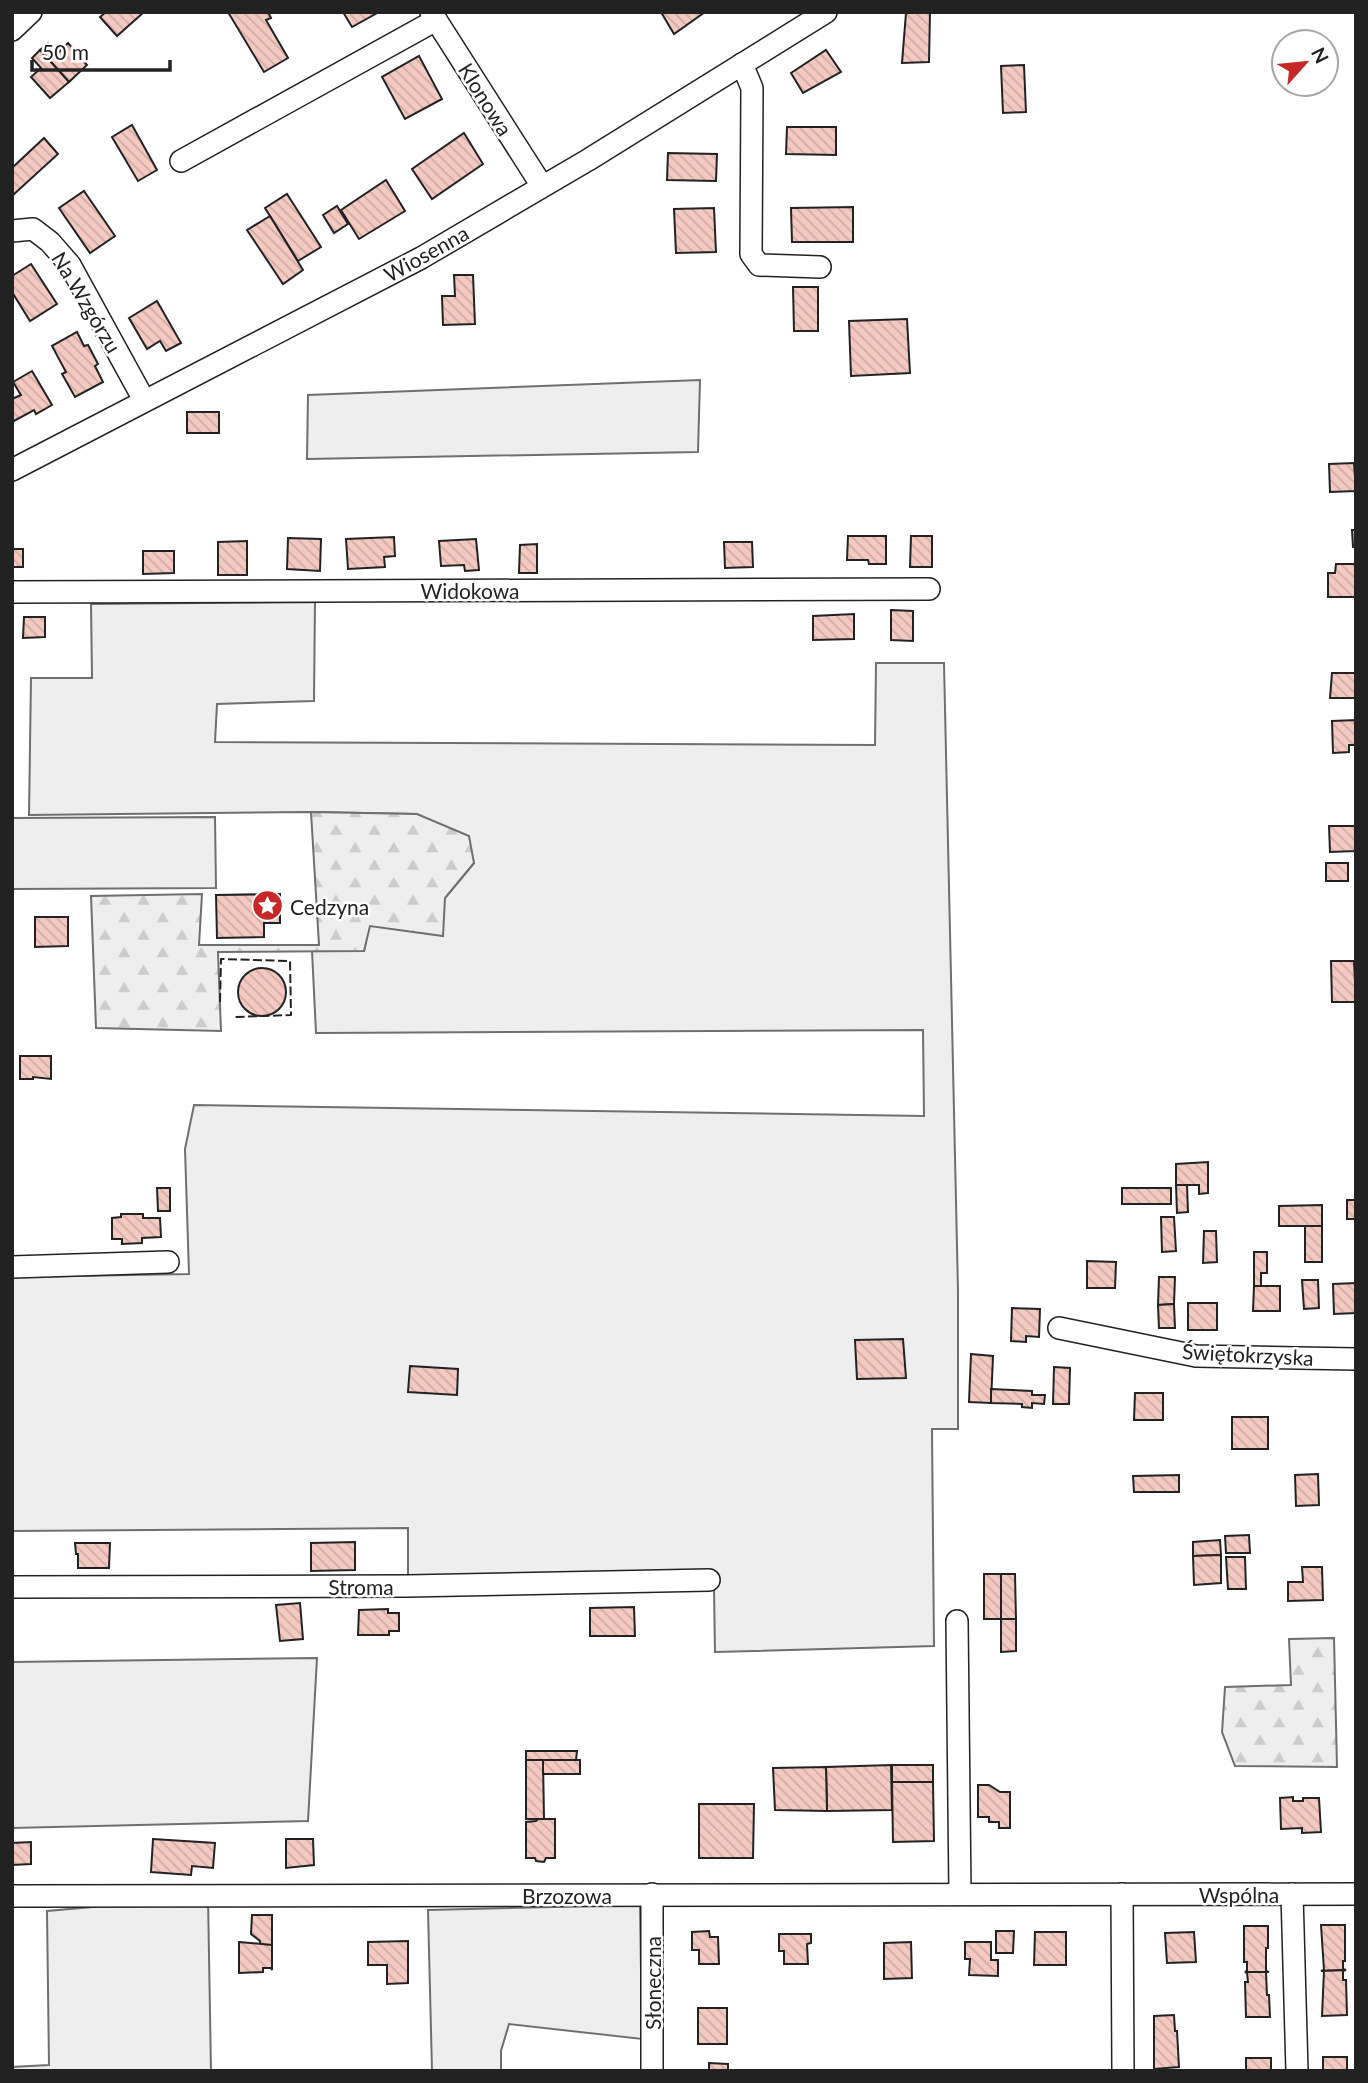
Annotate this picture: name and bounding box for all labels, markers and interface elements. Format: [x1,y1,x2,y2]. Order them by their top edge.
scale bar [32,28,170,72]
north arrow [1270,28,1340,98]
text: 50 m [42,39,89,64]
text: N [1307,43,1334,67]
street label: Klonowa [454,58,518,140]
street label: Wiosenna [379,220,473,286]
street label: Na Wzgórzu [47,247,127,357]
street label: Widokowa [420,578,520,603]
place icon: Cedzyna [250,889,284,923]
place label: Cedzyna [290,894,369,919]
street label: Świętokrzyska [1182,1338,1314,1370]
street label: Stroma [328,1574,394,1599]
street label: Wspólna [1199,1882,1279,1907]
street label: Brzozowa [522,1883,612,1908]
street label: Słoneczna [640,1936,665,2030]

